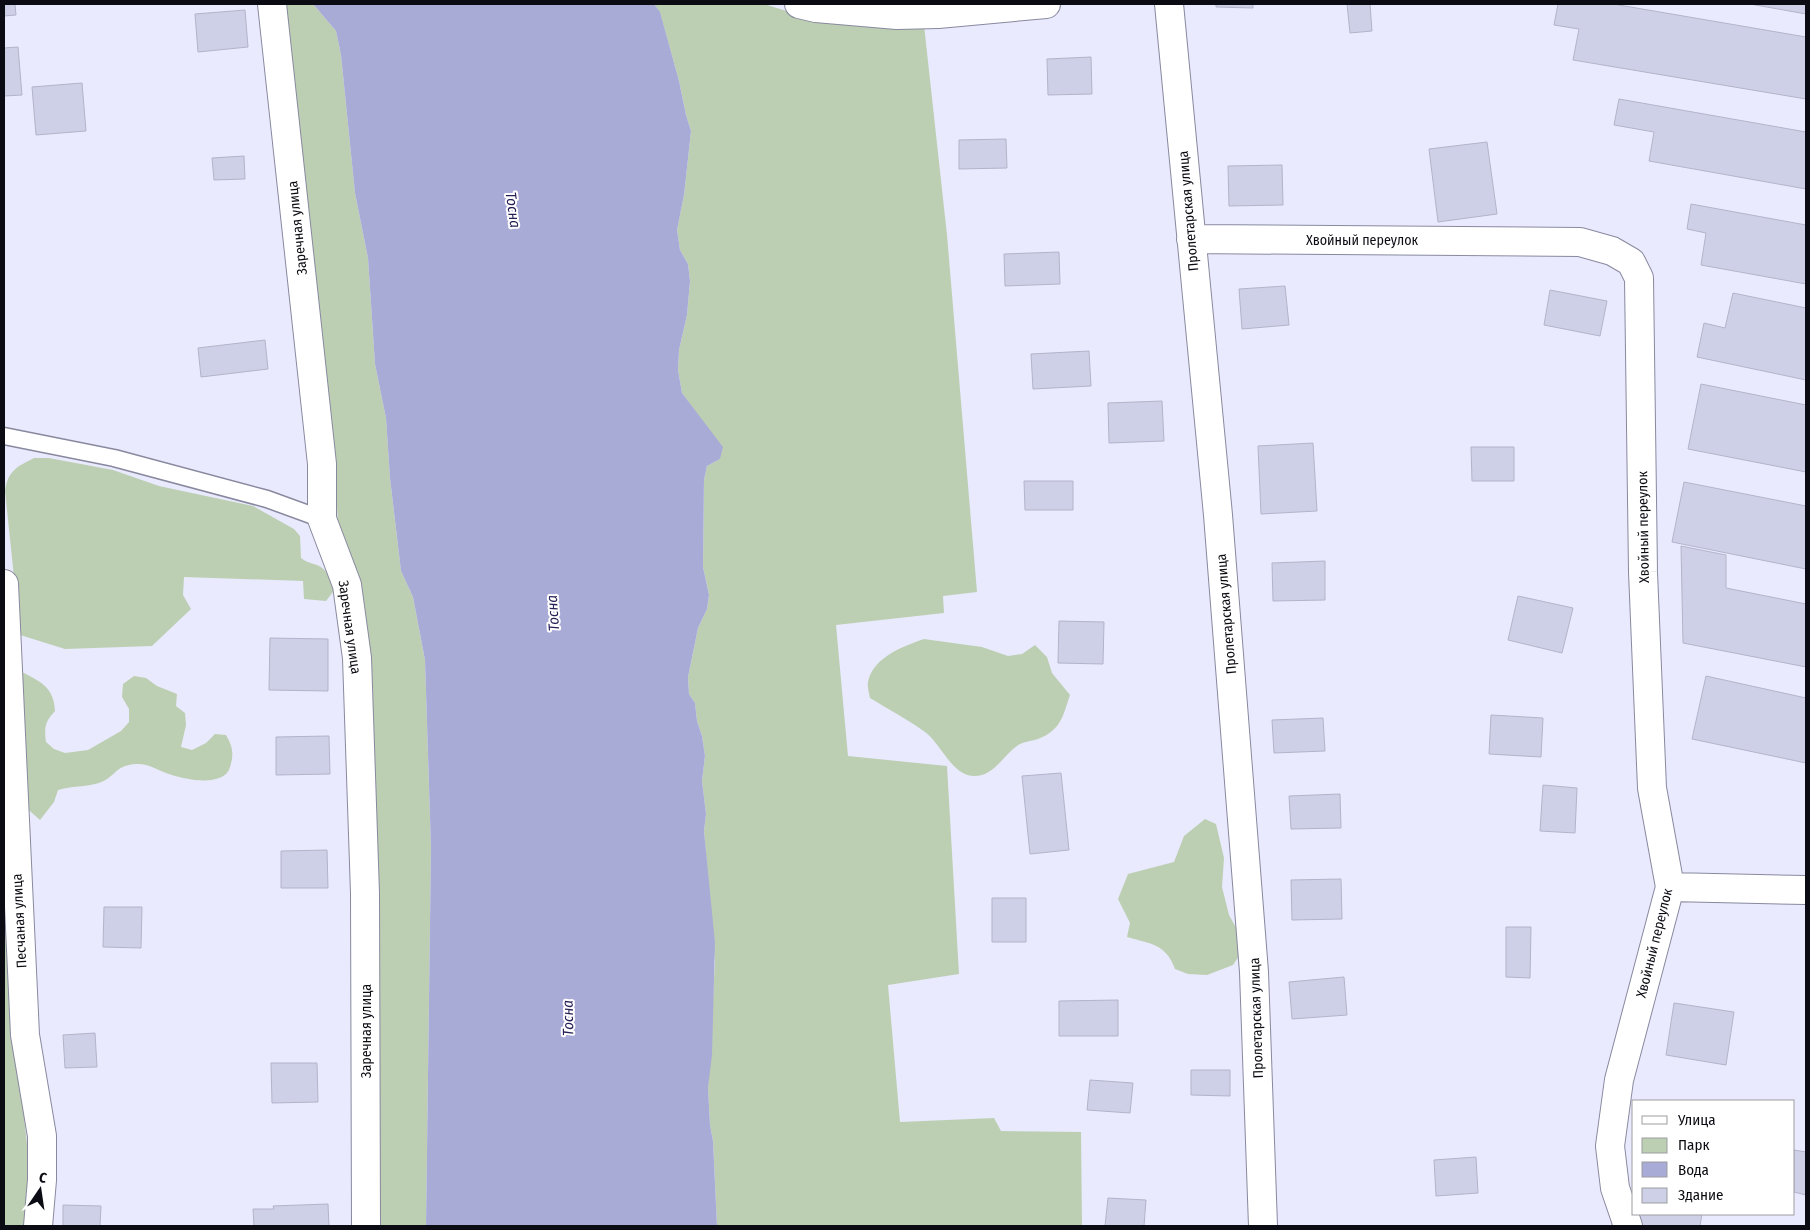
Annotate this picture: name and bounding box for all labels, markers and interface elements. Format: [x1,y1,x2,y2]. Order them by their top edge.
street label: Пролетарская улица [1175,150,1202,272]
street label: Заречная улица [284,180,311,276]
water label: Тосна [502,191,524,229]
street label: Хвойный переулок [1306,232,1419,249]
street label: Хвойный переулок [1634,470,1653,583]
street label: Пролетарская улица [1213,553,1240,675]
street label: Заречная улица [335,579,365,675]
water label: Тосна [543,594,563,632]
street label: Песчаная улица [9,873,30,969]
street label: Хвойный переулок [1633,886,1676,1000]
street label: Пролетарская улица [1246,957,1267,1079]
street label: Заречная улица [358,984,375,1078]
water label: Тосна [559,1000,577,1036]
legend [1632,1100,1795,1215]
text: Улица [1677,1111,1716,1129]
text: Парк [1678,1136,1709,1154]
text: Вода [1678,1161,1709,1179]
north arrow [15,1165,65,1215]
text: С [37,1169,49,1187]
text: Здание [1678,1186,1724,1204]

